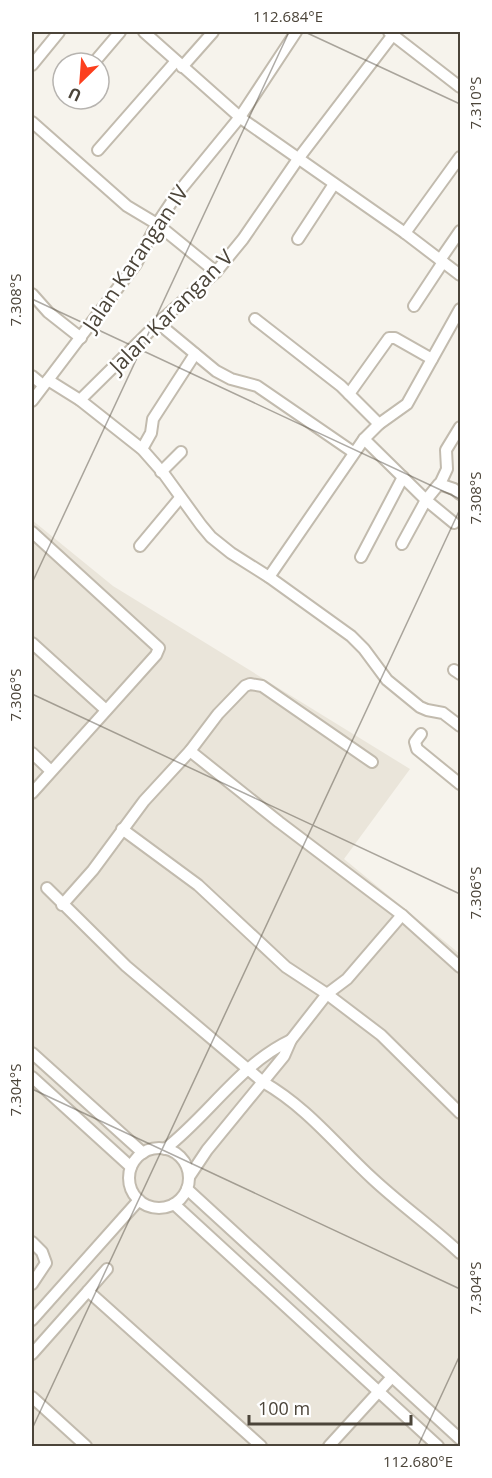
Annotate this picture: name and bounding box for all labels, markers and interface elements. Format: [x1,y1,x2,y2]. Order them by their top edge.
text: 112.684°E [253,6,323,26]
north arrow [51,51,111,111]
text: 7.310°S [465,77,485,129]
text: U [65,82,85,107]
street label: Jalan Karangan IV [75,179,194,338]
street label: Jalan Karangan V [102,243,239,380]
text: 7.308°S [5,274,25,326]
text: 7.308°S [465,472,485,524]
text: 7.306°S [5,669,25,721]
text: 7.306°S [465,867,485,919]
text: 7.304°S [5,1064,25,1116]
text: 7.304°S [465,1262,485,1314]
scale bar [249,1388,411,1426]
text: 100 m [258,1396,310,1420]
text: 112.680°E [383,1451,453,1471]

